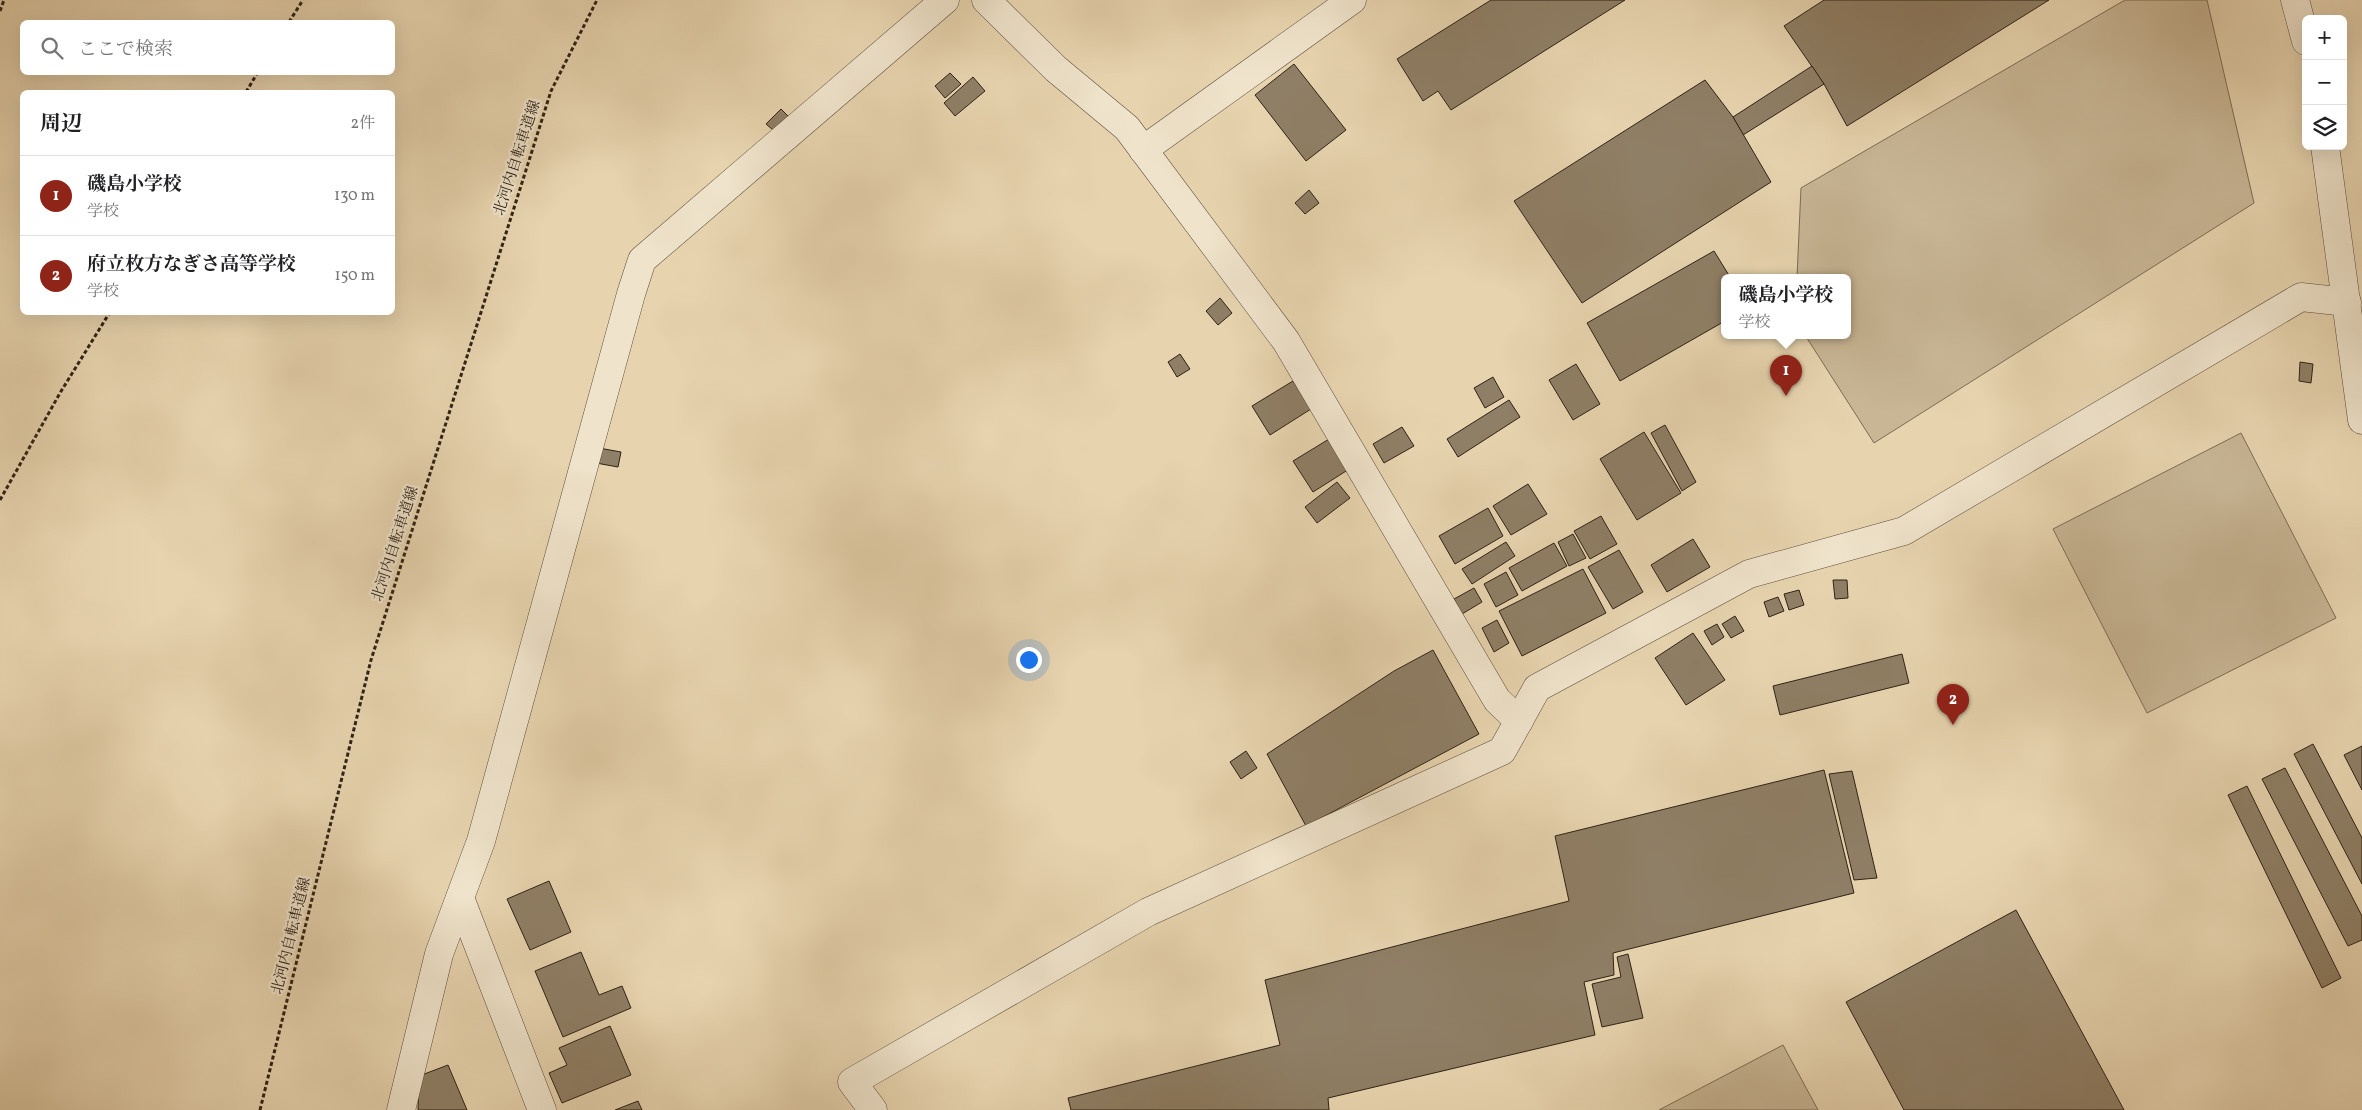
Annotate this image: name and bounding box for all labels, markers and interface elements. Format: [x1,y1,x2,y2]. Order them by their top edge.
map controls [2302,15,2347,150]
button: + [2302,15,2347,60]
search box [20,20,395,75]
icon: search [38,34,66,62]
text: ここで検索 [78,37,173,63]
button: − [2302,60,2347,105]
street label: 北河内自転車道線 [489,98,547,218]
button: layers [2302,105,2347,150]
text: 周辺 [40,110,82,139]
text: 2件 [350,113,375,135]
text: 磯島小学校 [87,172,182,198]
text: 1 [53,185,59,207]
text: 130 m [334,185,375,207]
text: 学校 [87,201,119,223]
text: 府立枚方なぎさ高等学校 [87,252,296,278]
text: 2 [52,265,60,287]
text: 150 m [334,265,375,287]
popup [1721,274,1851,339]
text: 学校 [87,281,119,303]
text: 磯島小学校 [1738,283,1834,309]
text: 学校 [1738,312,1771,334]
pin: 1 [1770,355,1802,396]
street label: 北河内自転車道線 [367,484,425,604]
your location [1016,647,1042,673]
pin: 2 [1937,684,1969,725]
street label: 北河内自転車道線 [267,875,317,997]

